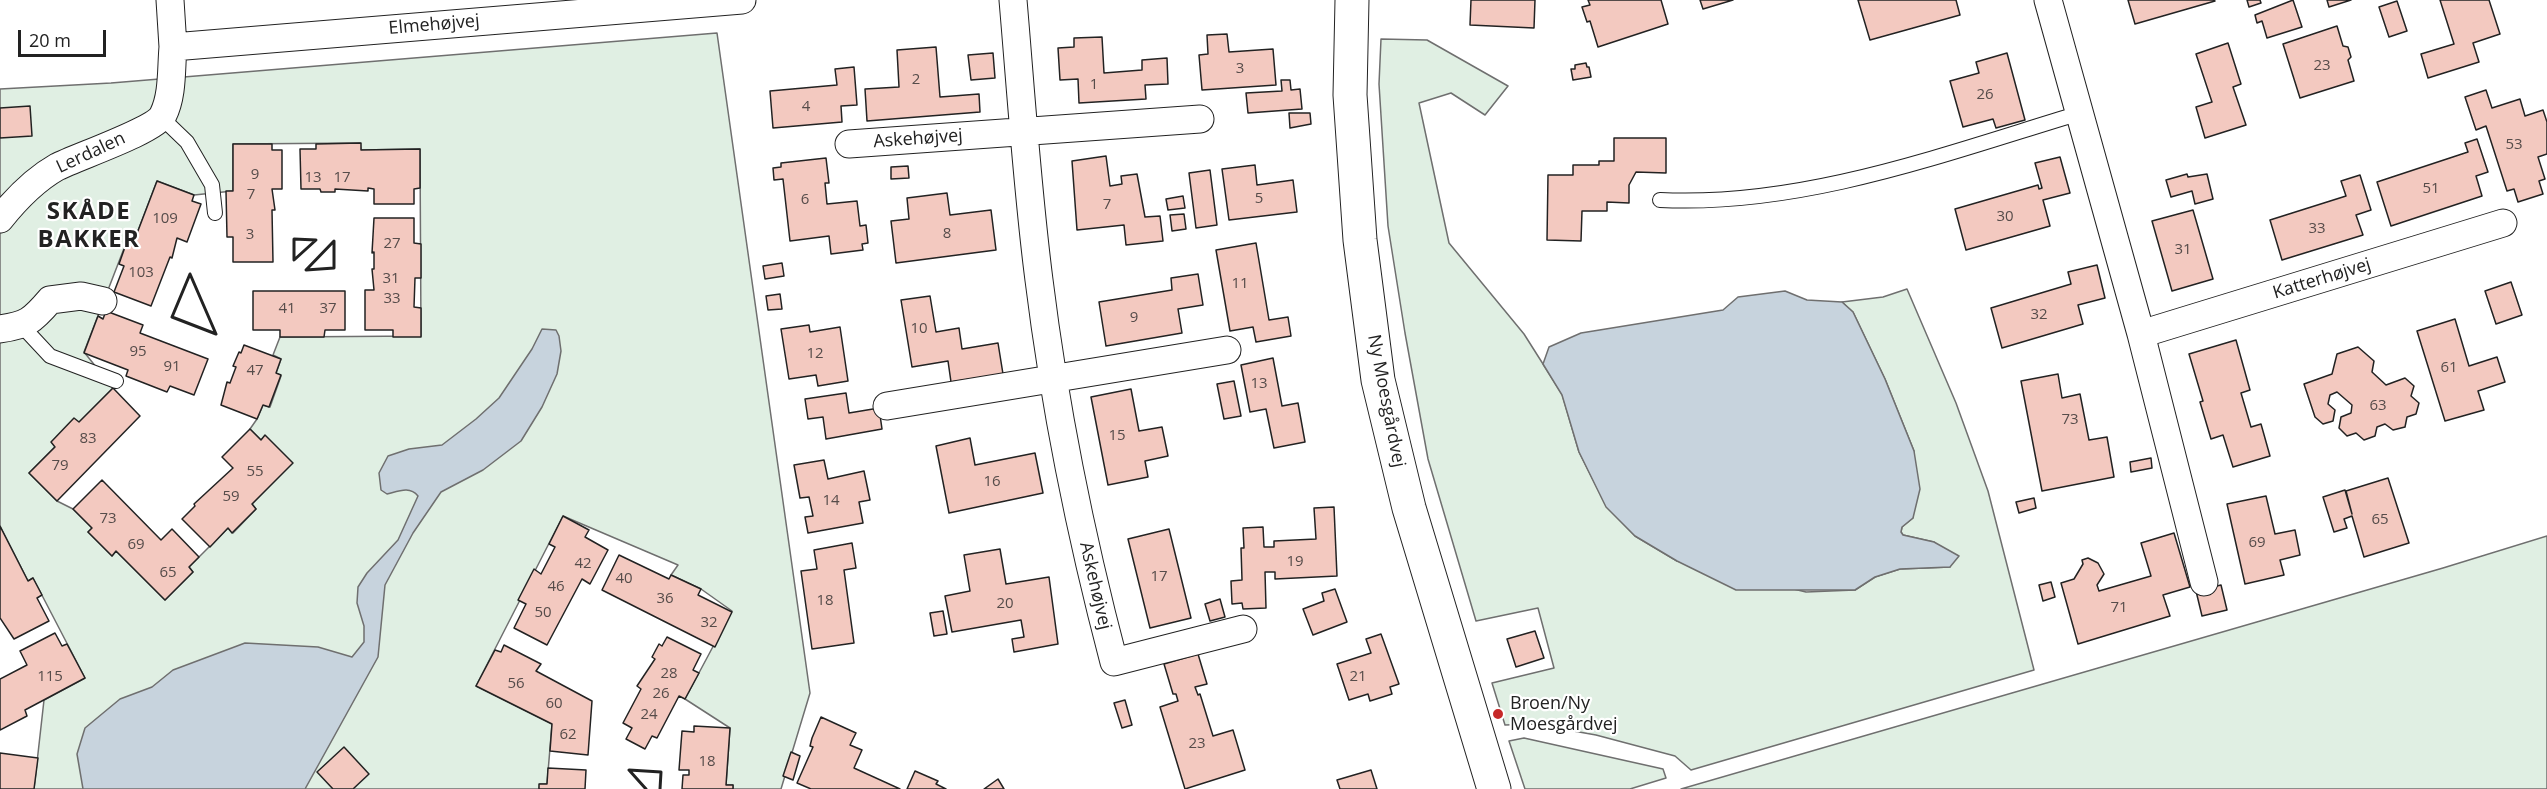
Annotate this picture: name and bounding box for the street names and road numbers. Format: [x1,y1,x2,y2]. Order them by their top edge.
street label: Elmehøjvej [388,10,480,40]
street label: Askehøjvej [873,125,963,153]
street label: Lerdalen [53,128,129,178]
street label: Katterhøjvej [2270,254,2374,304]
street label: Ny Moesgårdvej [1363,333,1409,469]
street label: Askehøjvej [1074,540,1116,632]

